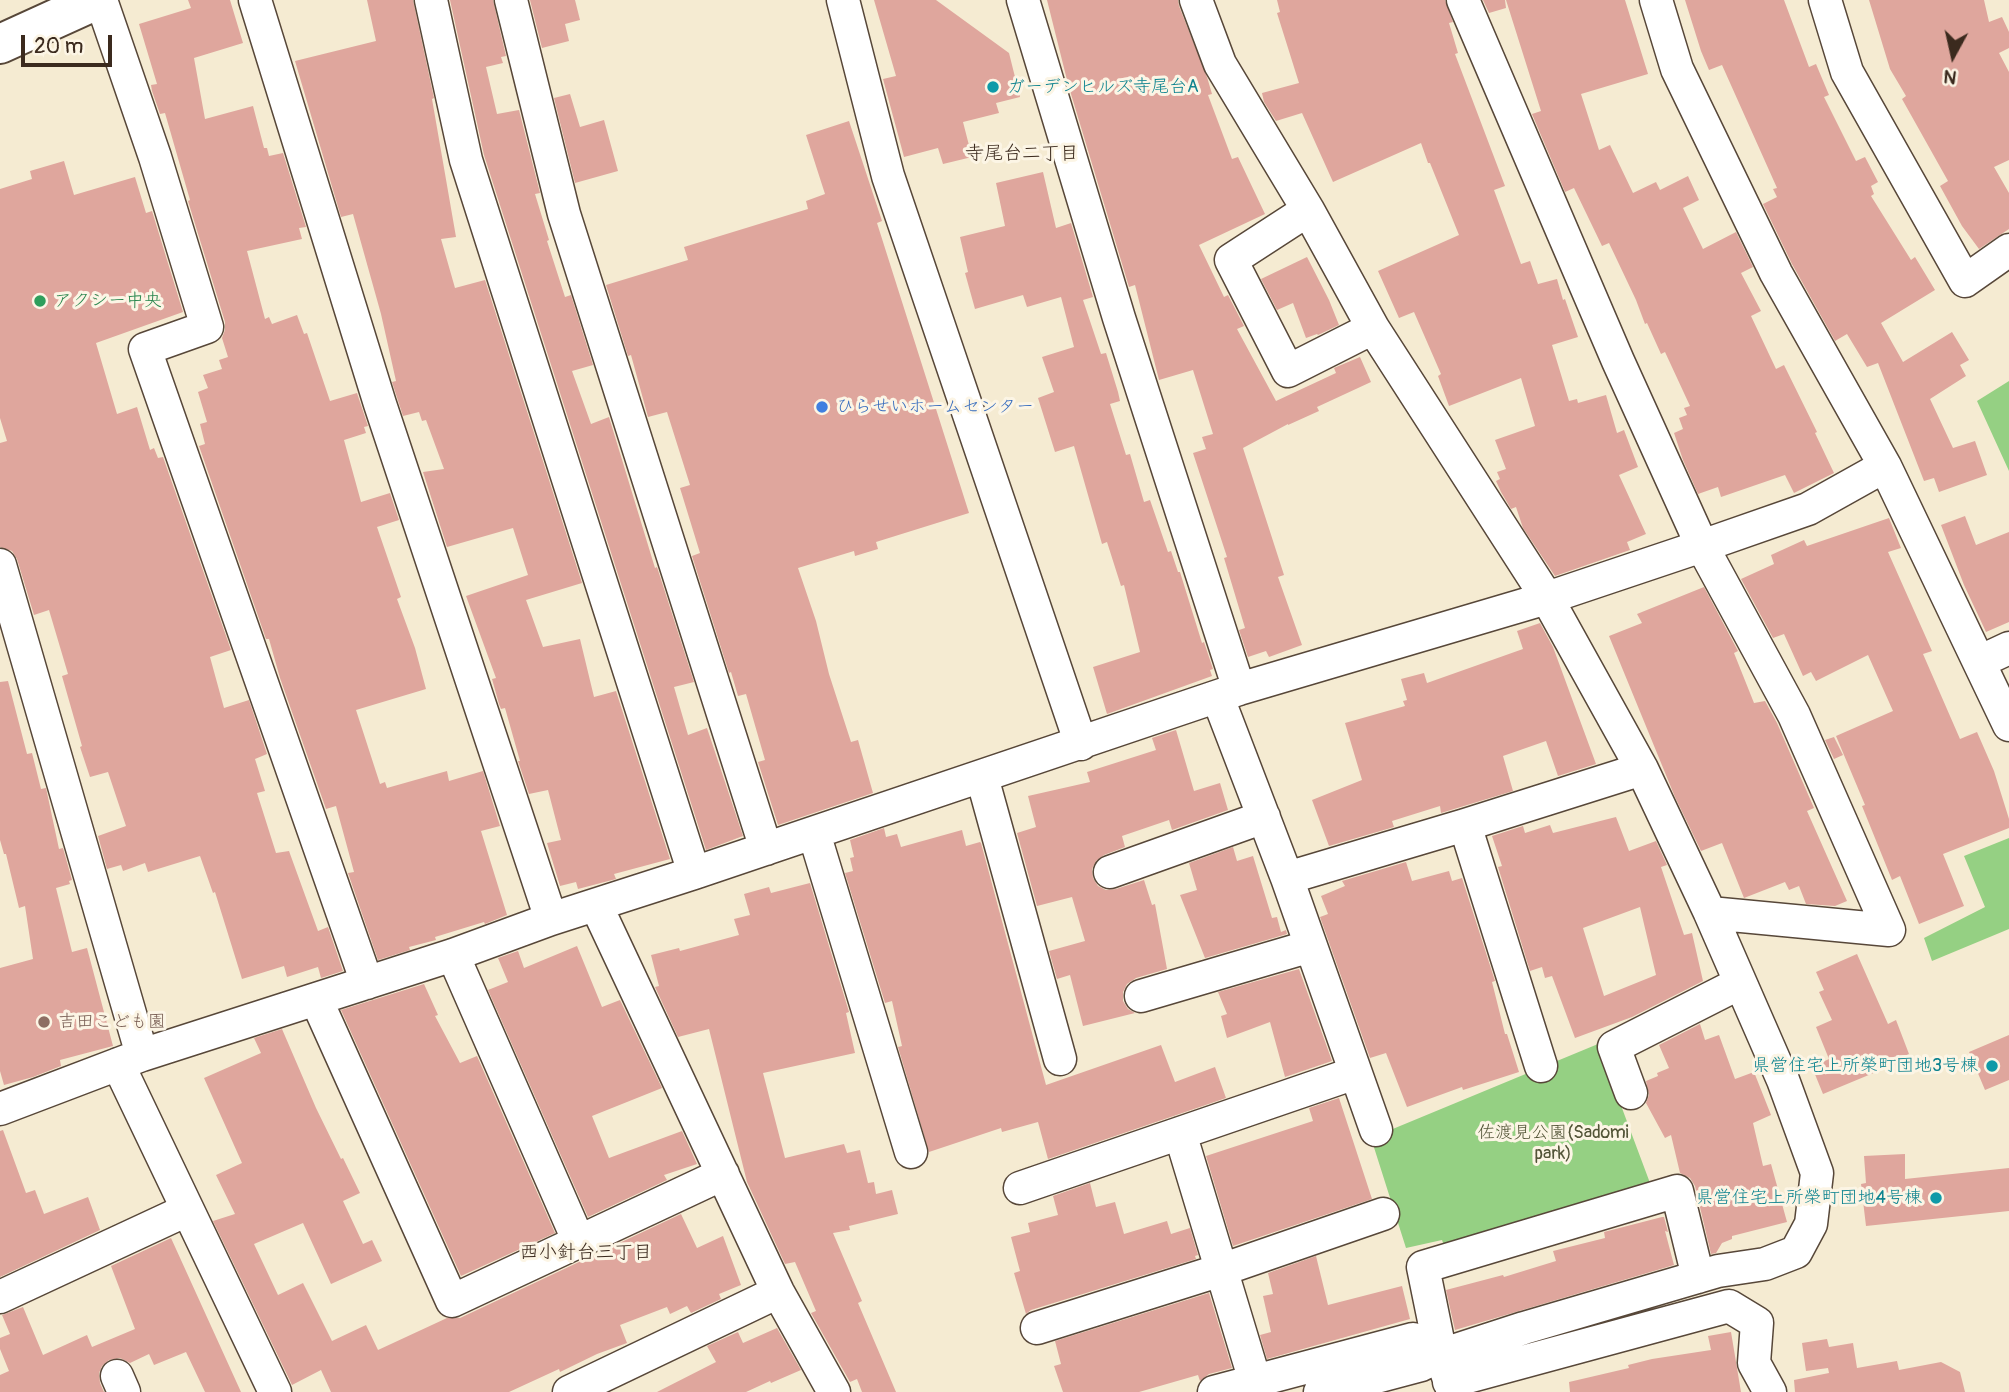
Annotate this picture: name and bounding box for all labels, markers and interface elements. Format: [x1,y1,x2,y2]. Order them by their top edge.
scale bar [24,21,116,65]
north arrow [1918,21,1988,91]
text: 20 m [34,33,83,60]
text: N [1942,64,1958,90]
place label: ガーデンヒルズ寺尾台A [1007,76,1199,98]
marker: ガーデンヒルズ寺尾台A [985,79,1001,95]
district label: 寺尾台二丁目 [965,143,1079,165]
place label: アクシー中央 [54,290,162,312]
marker: アクシー中央 [32,293,48,309]
place label: ひらせいホームセンター [836,396,1034,418]
marker: ひらせいホームセンター [814,399,830,415]
place label: 吉田こども園 [58,1011,166,1033]
marker: 吉田こども園 [36,1014,52,1030]
place label: 県営住宅上所榮町団地3号棟 [1752,1055,1978,1077]
marker: 県営住宅上所榮町団地3号棟 [1984,1058,2000,1074]
park label: 佐渡見公園(Sadomi park) [1477,1122,1629,1164]
place label: 県営住宅上所榮町団地4号棟 [1696,1187,1922,1209]
marker: 県営住宅上所榮町団地4号棟 [1928,1190,1944,1206]
district label: 西小針台三丁目 [520,1242,652,1264]

